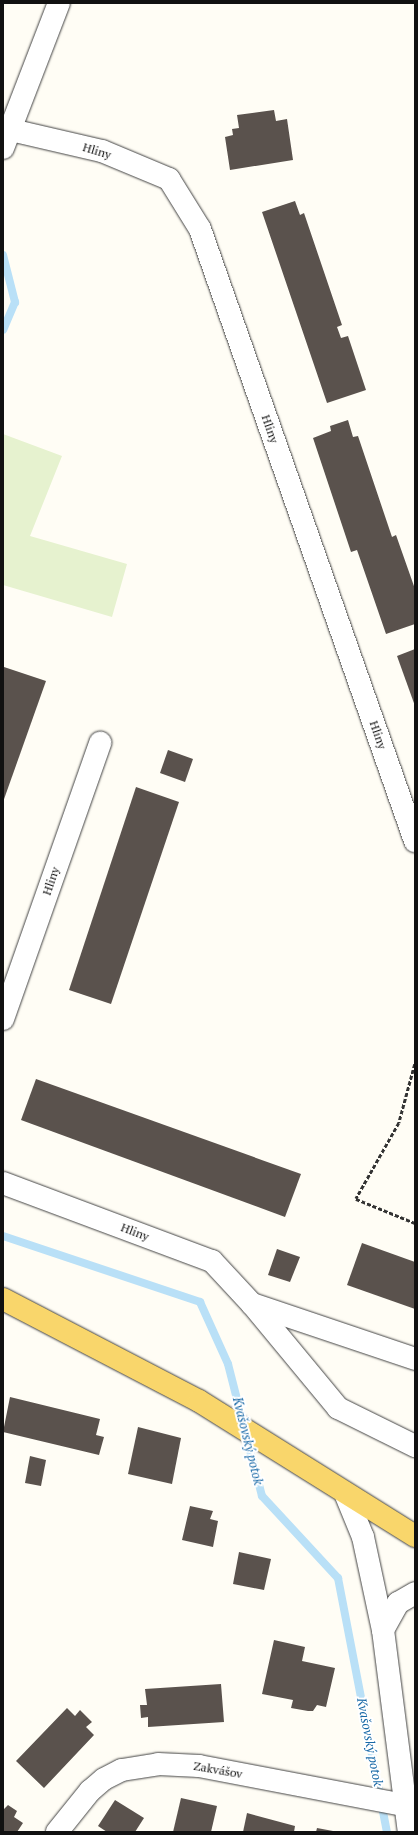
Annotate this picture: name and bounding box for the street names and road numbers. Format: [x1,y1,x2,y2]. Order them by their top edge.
street label: Hliny [81,140,113,162]
street label: Hliny [258,413,282,445]
street label: Hliny [366,719,390,751]
street label: Hliny [39,865,63,897]
street label: Hliny [119,1220,151,1244]
street label: Zakvášov [192,1759,244,1781]

